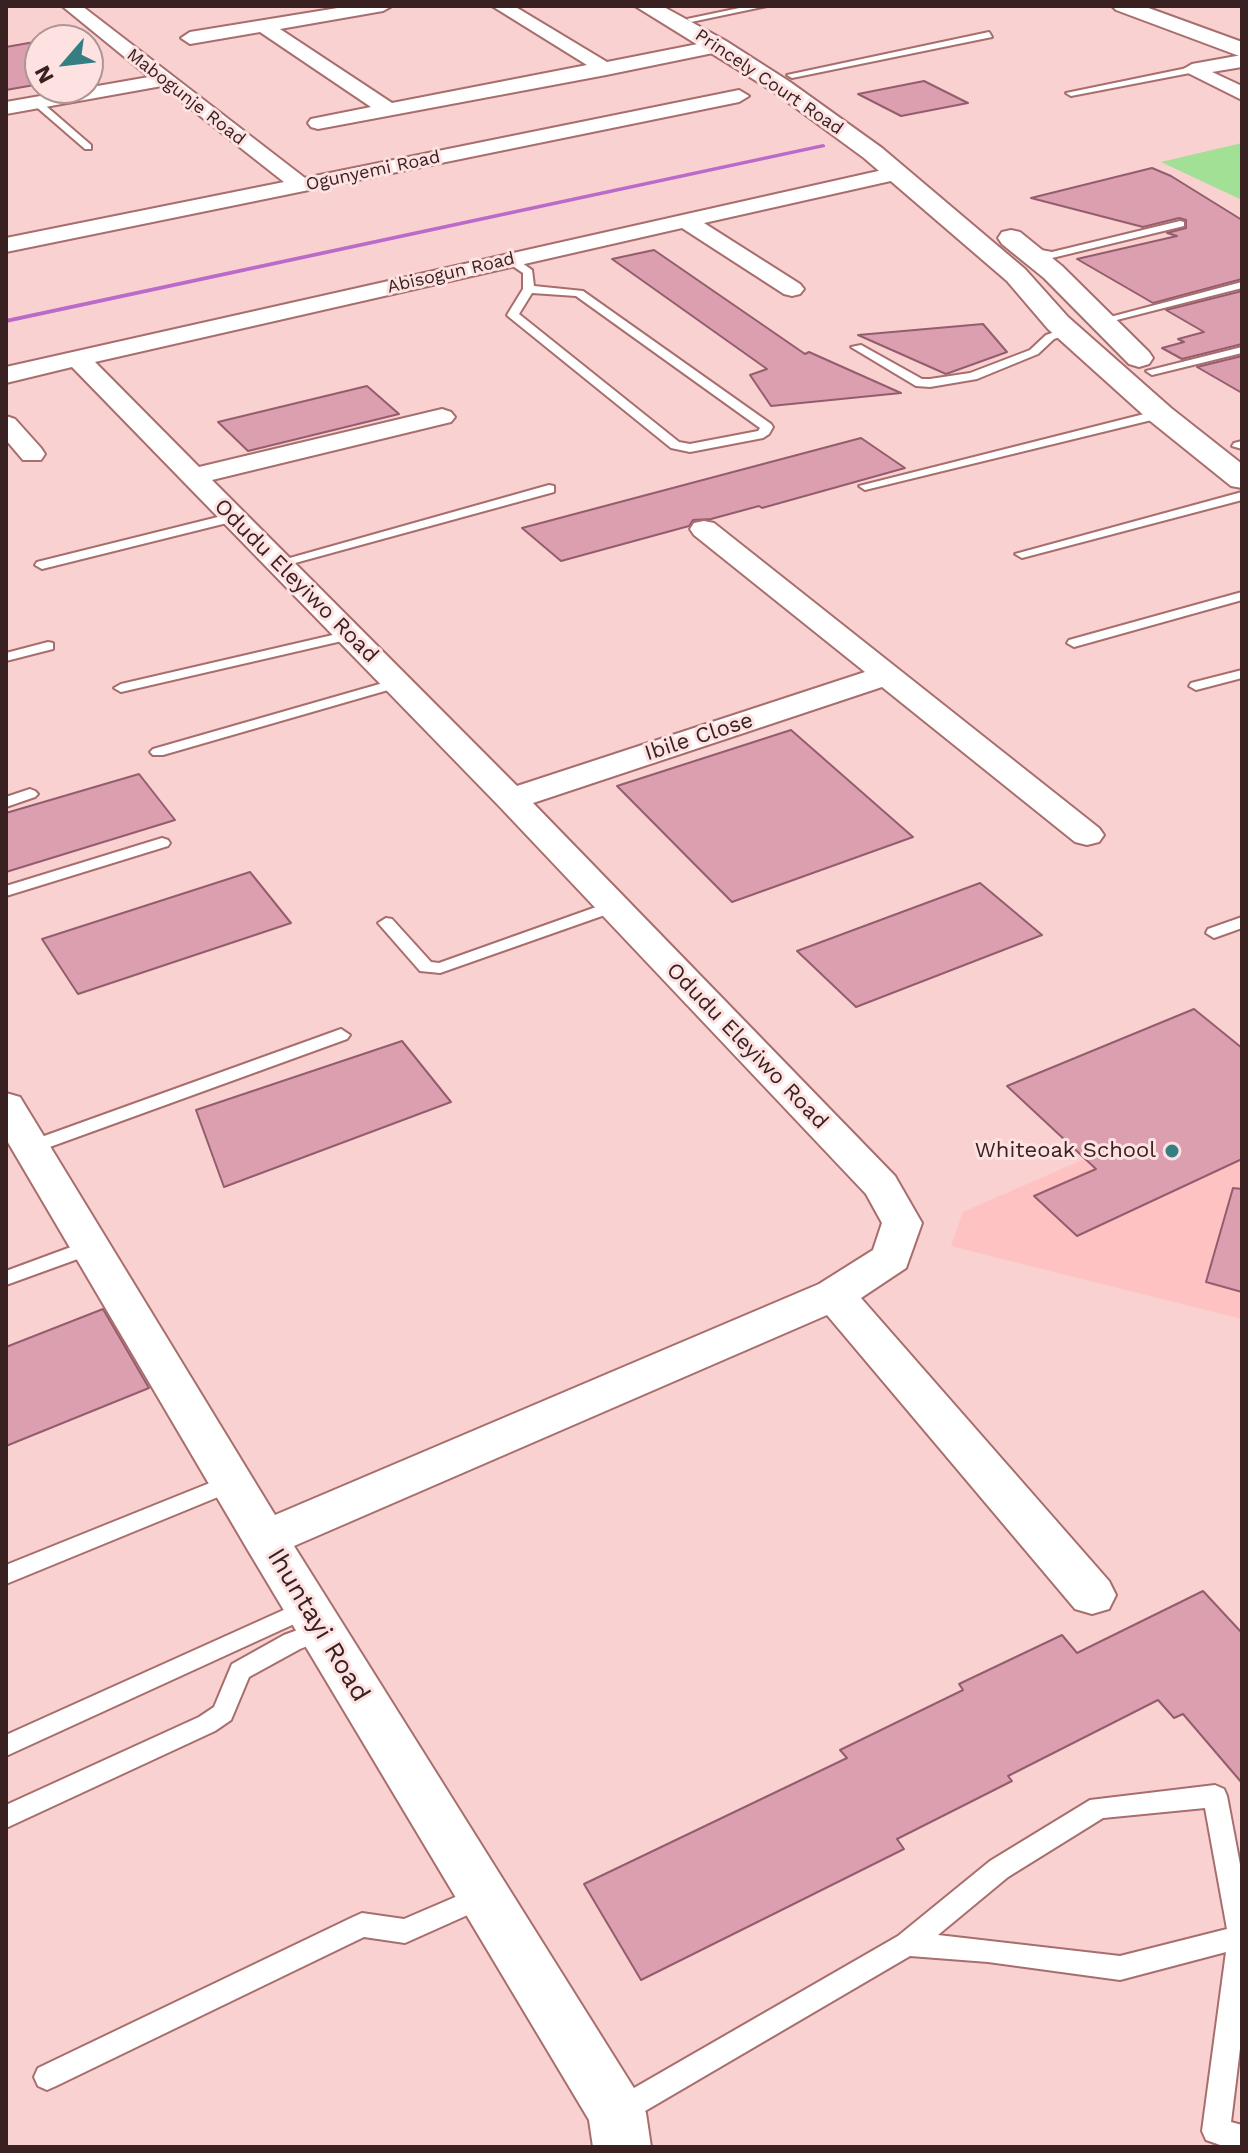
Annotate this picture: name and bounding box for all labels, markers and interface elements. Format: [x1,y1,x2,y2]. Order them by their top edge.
north arrow [24,24,104,104]
street label: Princely Court Road [691,24,847,140]
street label: Mabogunje Road [122,44,250,150]
text: N [29,61,59,88]
street label: Ogunyemi Road [304,146,442,196]
street label: Abisogun Road [385,248,517,298]
street label: Odudu Eleyiwo Road [208,493,384,669]
street label: Ibile Close [642,707,756,767]
street label: Odudu Eleyiwo Road [661,957,833,1135]
place label: Whiteoak School [975,1138,1156,1164]
marker: Whiteoak School [1163,1142,1181,1160]
street label: Ihuntayi Road [260,1543,376,1707]

